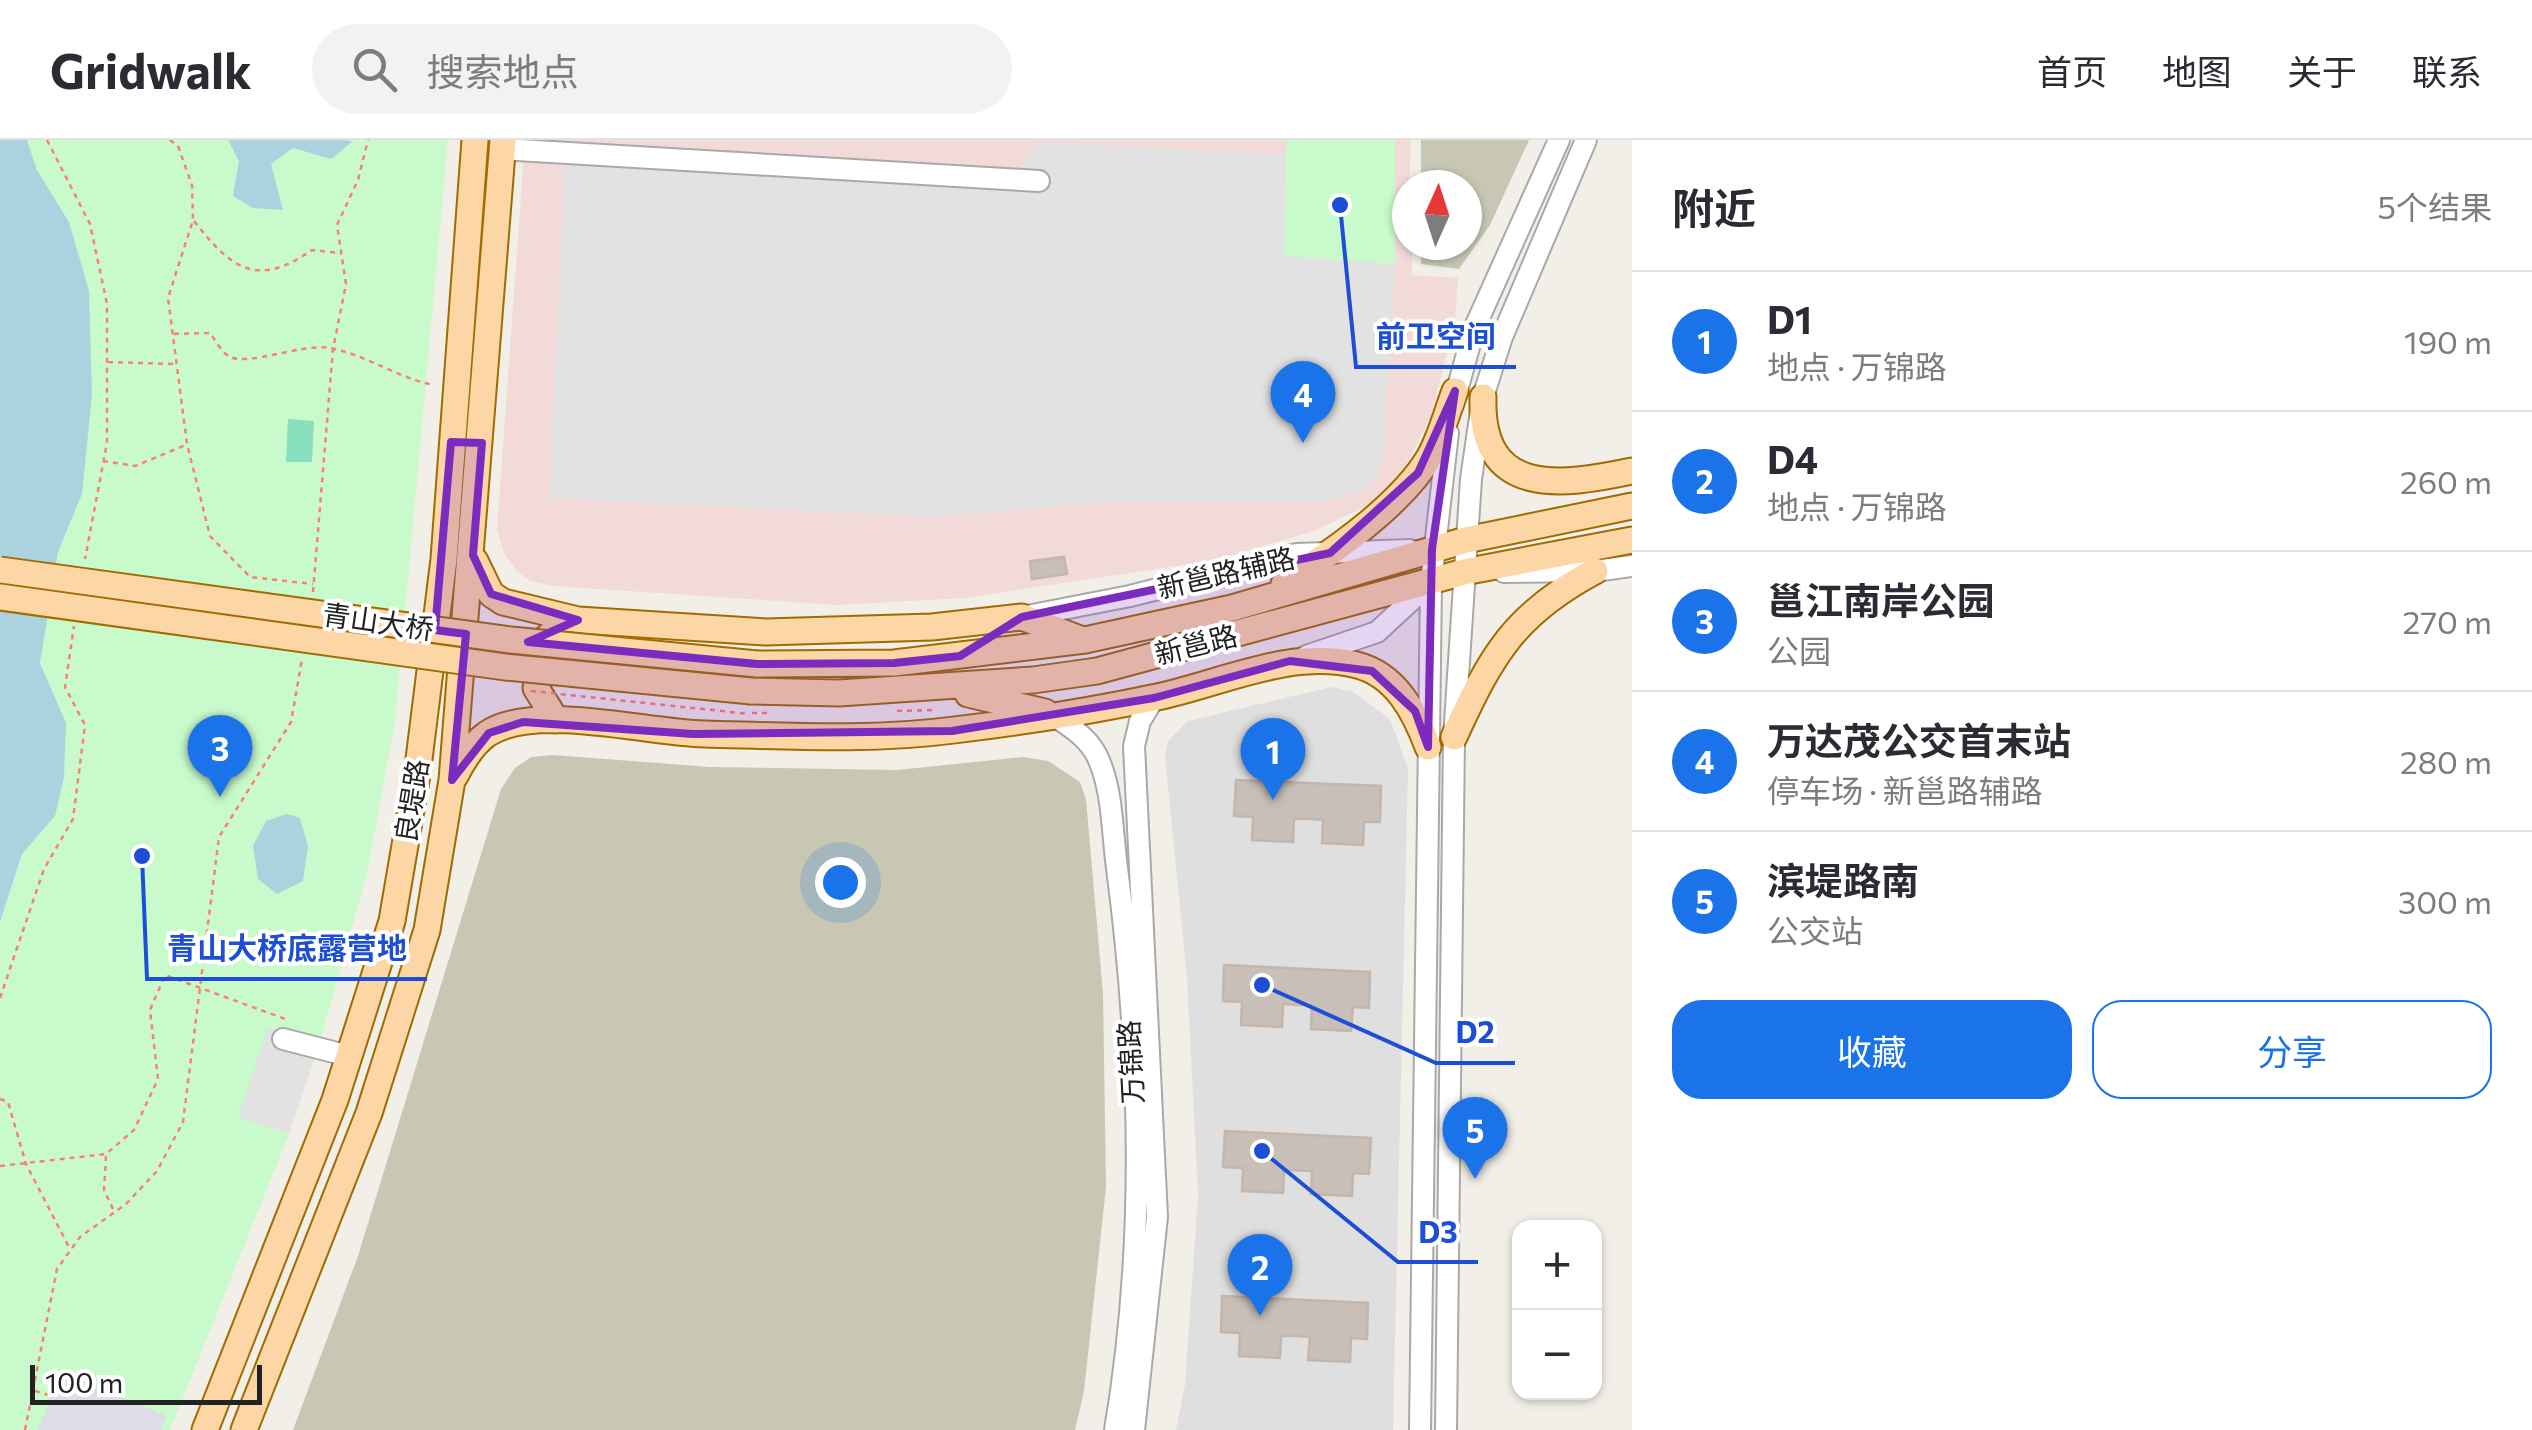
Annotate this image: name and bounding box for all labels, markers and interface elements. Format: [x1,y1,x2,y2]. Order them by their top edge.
search box [312,24,1012,114]
text: Gridwalk [50,40,252,99]
icon: search [347,42,402,97]
text: 搜索地点 [427,47,579,94]
text: 首页 [2037,49,2107,92]
text: 地图 [2162,49,2232,92]
text: 关于 [2287,49,2357,92]
text: 联系 [2412,49,2482,92]
north arrow [1392,170,1482,260]
text: 附近 [1672,181,1756,233]
text: 5个结果 [2378,186,2492,226]
text: D1 [1767,295,1812,342]
callout: 前卫空间 [1356,307,1516,367]
text: 前卫空间 [1376,316,1496,353]
text: 1 [1697,321,1712,361]
text: 190 m [2404,321,2492,361]
text: 地点 · 万锦路 [1767,346,1947,386]
pin: 4 [1270,360,1336,443]
text: D4 [1767,435,1818,482]
text: 2 [1695,461,1714,501]
text: 260 m [2400,461,2492,501]
text: 地点 · 万锦路 [1767,486,1947,526]
street label: 新邕路辅路 [1154,540,1298,604]
text: 邕江南岸公园 [1767,576,1995,623]
street label: 青山大桥 [320,596,436,646]
text: 3 [1695,601,1714,641]
text: 270 m [2403,601,2492,641]
street label: 新邕路 [1151,617,1241,671]
text: 公园 [1767,630,1831,670]
pin: 3 [188,714,252,797]
text: 万达茂公交首末站 [1767,716,2071,763]
pin: 1 [1240,718,1306,800]
text: 4 [1695,741,1714,781]
text: 280 m [2400,741,2492,781]
street label: 良堤路 [388,757,434,845]
text: 停车场 · 新邕路辅路 [1767,770,2043,810]
text: 滨堤路南 [1767,856,1919,903]
your location [815,857,866,908]
text: 5 [1695,881,1714,921]
text: 300 m [2398,881,2492,921]
text: 公交站 [1767,910,1863,950]
callout: 青山大桥底露营地 [147,919,427,979]
text: 青山大桥底露营地 [167,928,407,965]
button: 收藏 [1672,1000,2072,1099]
button: 分享 [2092,1000,2492,1099]
callout: D2 [1436,1003,1515,1063]
text: D2 [1455,1012,1495,1049]
street label: 万锦路 [1111,1019,1149,1105]
pin: 5 [1442,1096,1508,1179]
callout: D3 [1398,1202,1478,1262]
text: D3 [1418,1212,1458,1249]
map controls [1512,1220,1602,1400]
button: + [1512,1220,1602,1310]
pin: 2 [1228,1234,1292,1316]
button: − [1512,1310,1602,1400]
scale bar [30,1360,262,1404]
text: 100 m [45,1365,123,1399]

